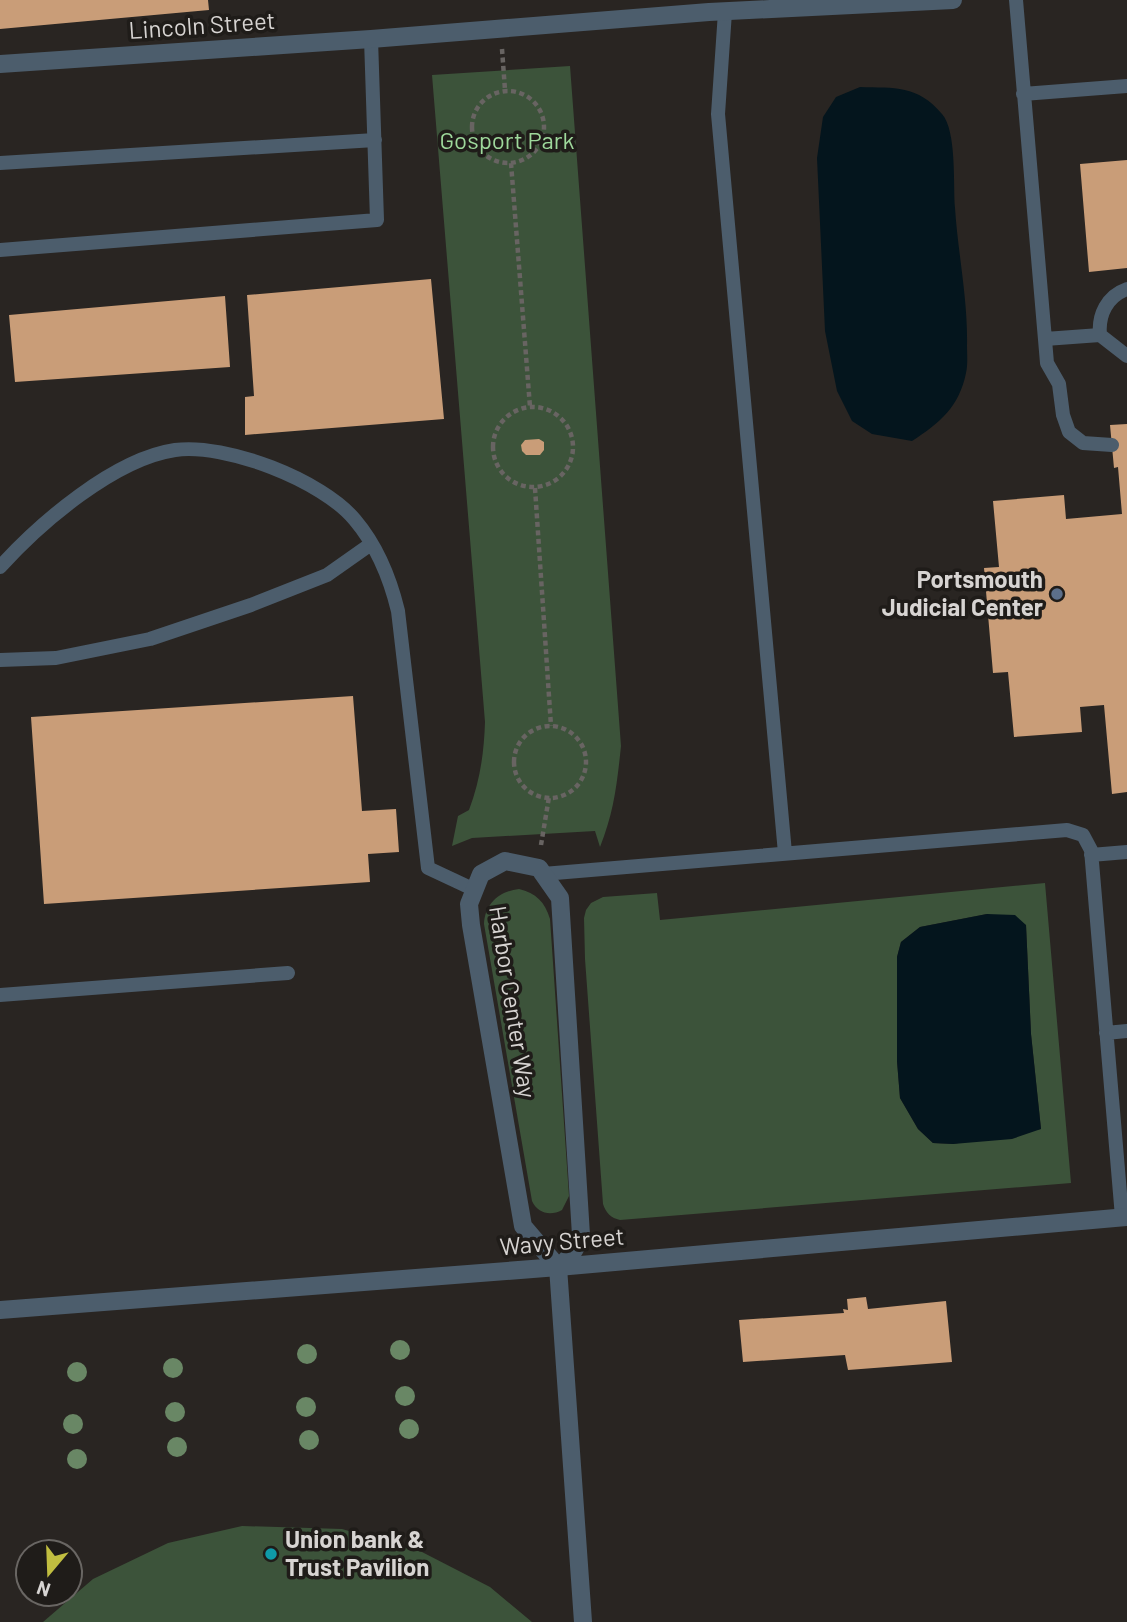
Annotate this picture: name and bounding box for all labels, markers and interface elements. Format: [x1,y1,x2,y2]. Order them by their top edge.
street label: Lincoln Street [128,5,276,44]
park label: Gosport Park [439,125,575,154]
place label: Portsmouth Judicial Center [882,564,1043,621]
marker: Portsmouth Judicial Center [1049,586,1065,602]
street label: Harbor Center Way [484,904,543,1100]
street label: Wavy Street [498,1221,625,1260]
place label: Union bank & Trust Pavilion [285,1524,429,1581]
north arrow [14,1538,84,1608]
marker: Union bank & Trust Pavilion [263,1546,279,1562]
text: N [34,1577,53,1602]

